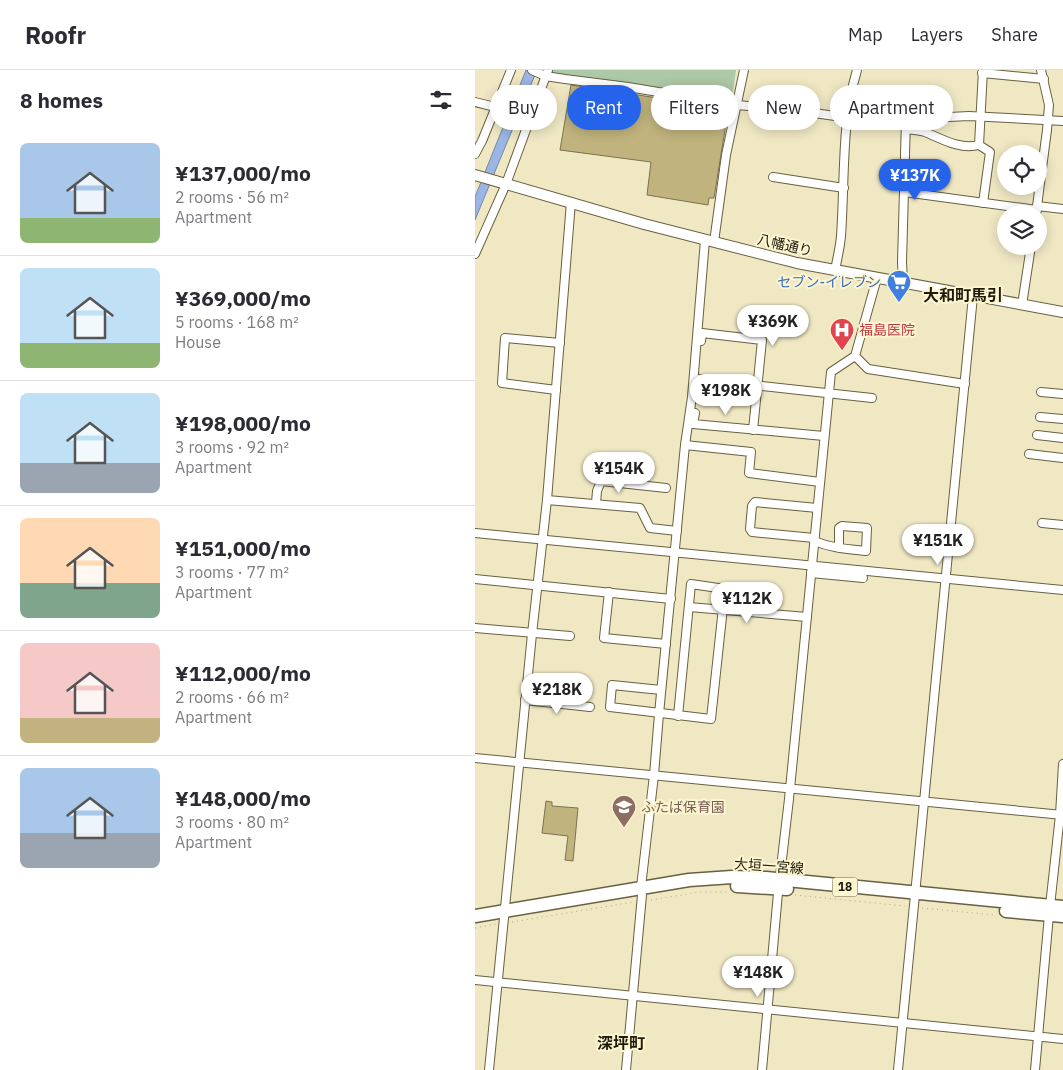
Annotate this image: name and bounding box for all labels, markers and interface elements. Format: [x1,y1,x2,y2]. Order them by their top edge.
text: Roofr [25,19,86,51]
text: Map [848,23,883,46]
text: Layers [911,23,963,46]
text: Share [991,23,1038,46]
chip: Buy [490,85,557,130]
chip: Rent [567,85,641,130]
chip: Filters [651,85,738,130]
chip: New [748,85,820,130]
chip: Apartment [830,85,953,130]
text: 8 homes [20,86,103,114]
icon: filters [427,86,455,114]
map controls [997,145,1047,255]
button: locate [997,145,1047,195]
pin: ¥137K [880,158,950,201]
text: ¥137,000/mo [175,159,311,187]
icon: home [60,163,120,223]
text: ¥137K [890,165,940,185]
text: 2 rooms · 56 m² [175,187,289,207]
button: layers [997,205,1047,255]
text: Apartment [175,207,252,227]
street label: 八幡通り [756,230,814,260]
supermarket icon: セブン-イレブン [886,269,912,303]
place label: セブン-イレブン [777,273,881,291]
text: ¥369,000/mo [175,284,311,312]
district label: 大和町馬引 [923,285,1003,305]
icon: home [60,288,120,348]
pin: ¥369K [738,304,808,347]
text: ¥369K [748,311,798,331]
text: 5 rooms · 168 m² [175,312,299,332]
hospital icon: 福島医院 [829,317,855,351]
place label: 福島医院 [859,321,915,339]
text: House [175,332,221,352]
pin: ¥198K [691,374,761,416]
text: ¥198K [701,380,751,400]
text: ¥198,000/mo [175,409,311,437]
icon: home [60,413,120,473]
text: 3 rooms · 92 m² [175,437,289,457]
pin: ¥154K [584,452,654,494]
text: Apartment [175,457,252,477]
text: ¥154K [594,458,644,478]
pin: ¥151K [903,524,973,566]
text: ¥151K [913,530,963,550]
text: ¥151,000/mo [175,534,311,562]
icon: home [60,538,120,598]
text: 3 rooms · 77 m² [175,562,289,582]
text: Apartment [175,582,252,602]
pin: ¥112K [712,582,782,624]
text: ¥112K [722,588,772,608]
text: ¥112,000/mo [175,659,311,687]
icon: home [60,663,120,723]
pin: ¥218K [522,672,592,715]
text: ¥218K [532,679,582,699]
text: 2 rooms · 66 m² [175,687,289,707]
text: Apartment [175,707,252,727]
text: ¥148,000/mo [175,784,311,812]
icon: home [60,788,120,848]
school or university icon: ふたば保育園 [611,794,637,828]
place label: ふたば保育園 [641,798,725,816]
text: 3 rooms · 80 m² [175,812,289,832]
text: Apartment [175,832,252,852]
street label: 大垣一宮線 [733,855,805,877]
road number: 18 [833,878,857,896]
pin: ¥148K [723,956,793,998]
text: ¥148K [733,962,783,982]
district label: 深坪町 [597,1033,645,1053]

